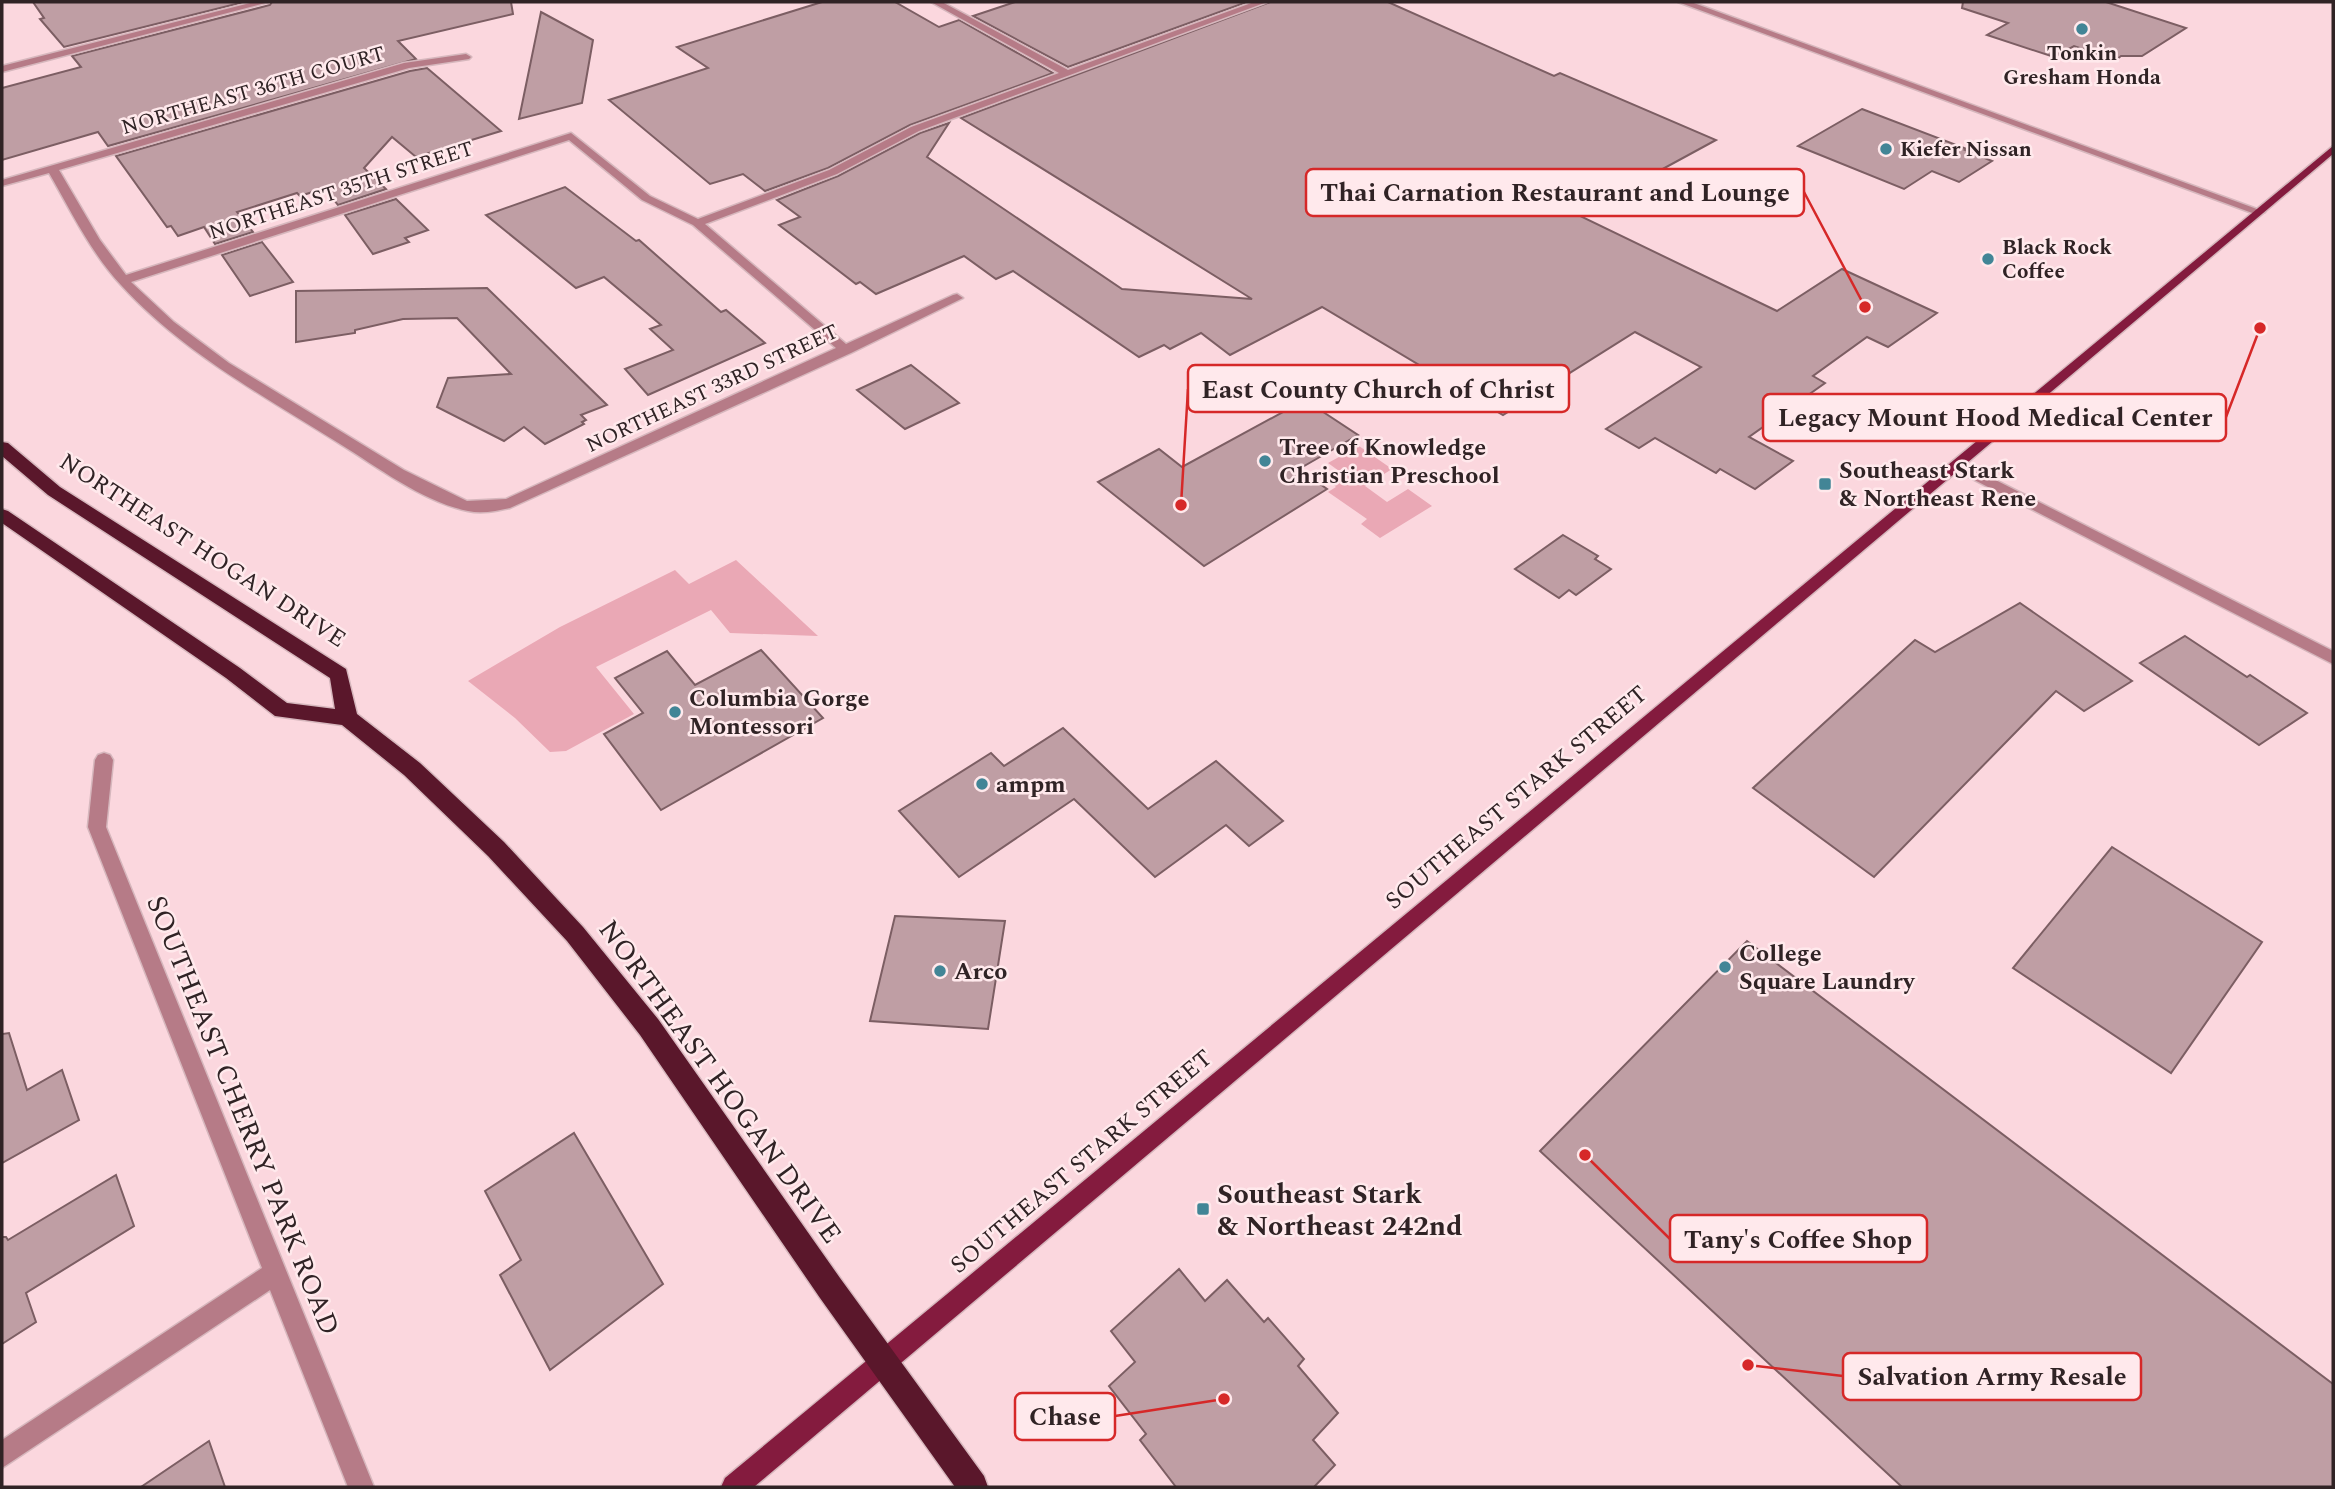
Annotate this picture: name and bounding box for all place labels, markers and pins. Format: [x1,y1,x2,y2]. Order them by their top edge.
marker: Tonkin Gresham Honda [2074,21,2090,37]
place label: Tonkin Gresham Honda [2003,38,2161,94]
place label: Kiefer Nissan [1900,134,2032,166]
marker: Kiefer Nissan [1878,141,1894,157]
callout: Thai Carnation Restaurant and Lounge [1306,169,1804,216]
place label: Black Rock Coffee [2002,232,2112,288]
marker: Black Rock Coffee [1980,251,1996,267]
callout: East County Church of Christ [1188,365,1569,412]
callout: Legacy Mount Hood Medical Center [1763,394,2226,441]
place label: Tree of Knowledge Christian Preschool [1279,430,1500,494]
marker: Tree of Knowledge Christian Preschool [1257,453,1273,469]
place label: Southeast Stark & Northeast Rene [1839,453,2036,517]
marker: Southeast Stark & Northeast Rene [1817,476,1833,492]
place label: Columbia Gorge Montessori [689,681,869,745]
marker: Columbia Gorge Montessori [667,704,683,720]
place label: ampm [996,767,1066,803]
marker: ampm [974,776,990,792]
place label: College Square Laundry [1739,936,1916,1000]
place label: Arco [954,954,1007,990]
marker: College Square Laundry [1717,959,1733,975]
marker: Arco [932,963,948,979]
place label: Southeast Stark & Northeast 242nd [1217,1173,1462,1248]
marker: Southeast Stark & Northeast 242nd [1195,1201,1211,1217]
callout: Tany's Coffee Shop [1670,1215,1927,1262]
callout: Salvation Army Resale [1843,1353,2141,1400]
callout: Chase [1015,1393,1115,1440]

